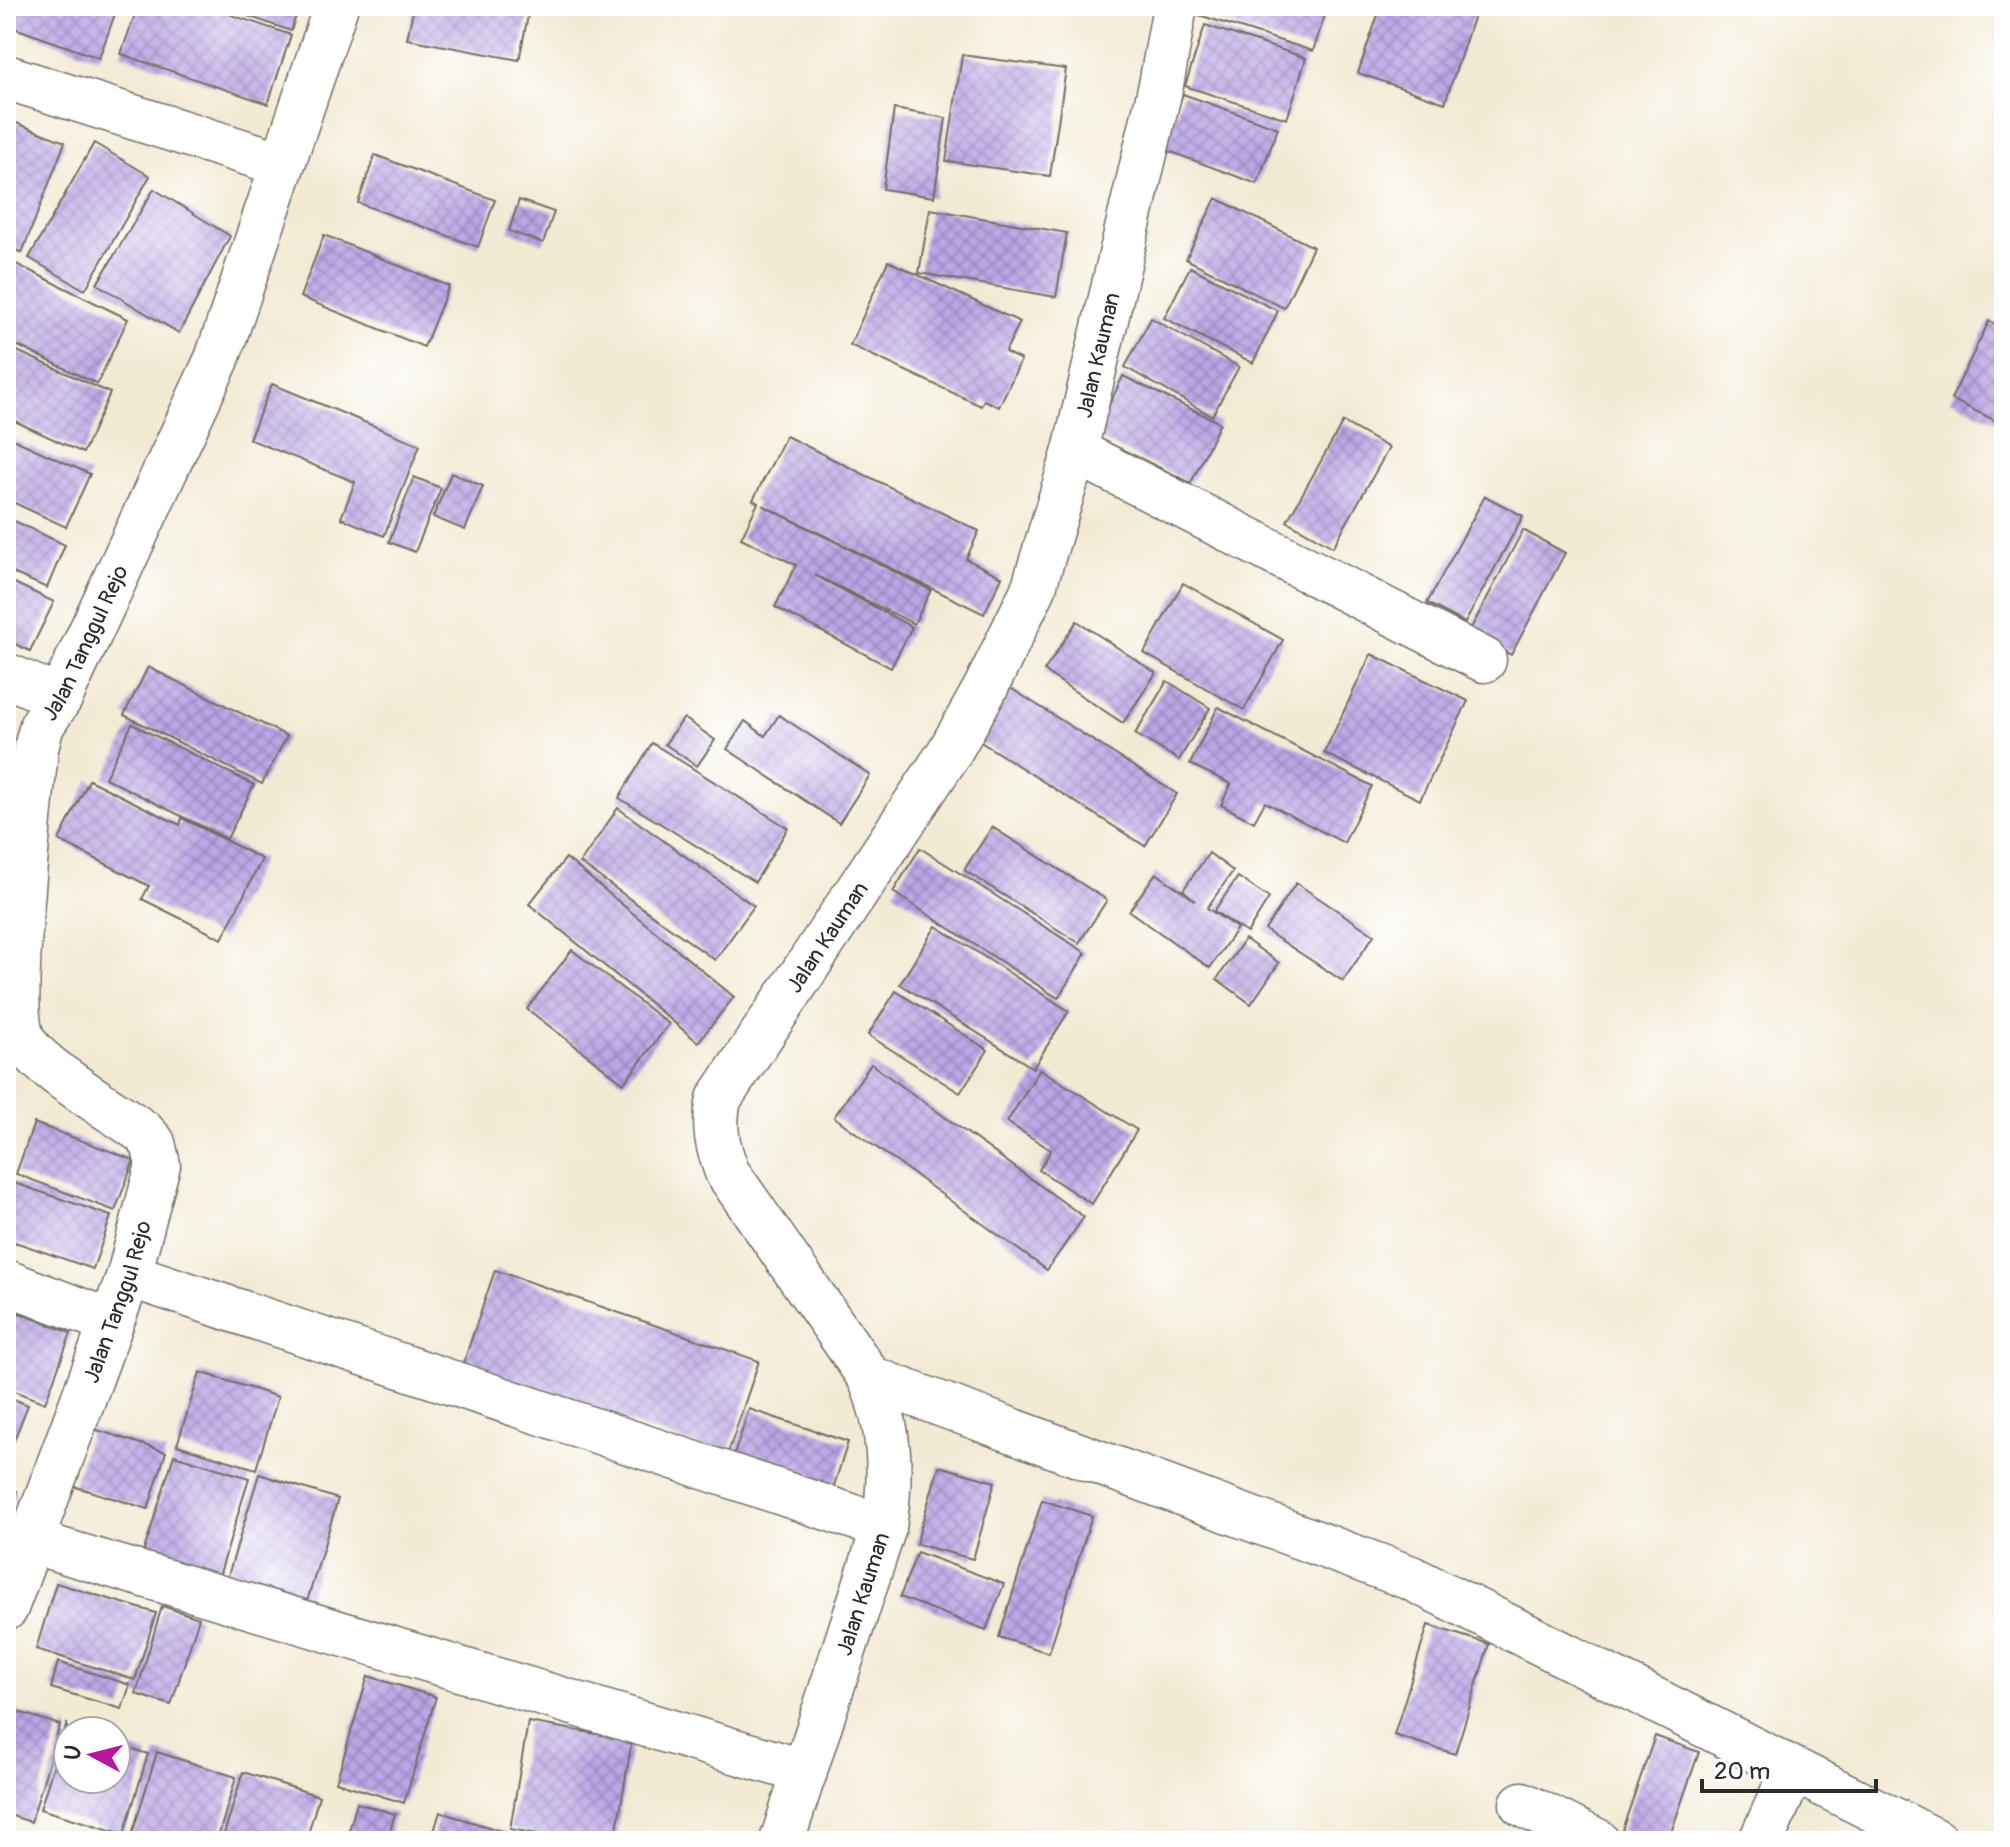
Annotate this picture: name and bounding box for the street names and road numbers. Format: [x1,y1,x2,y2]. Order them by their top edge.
street label: Jalan Kauman [1070,290,1127,421]
street label: Jalan Tanggul Rejo [36,561,135,726]
street label: Jalan Kauman [781,876,875,998]
street label: Jalan Tanggul Rejo [77,1218,158,1387]
street label: Jalan Kauman [830,1529,896,1659]

